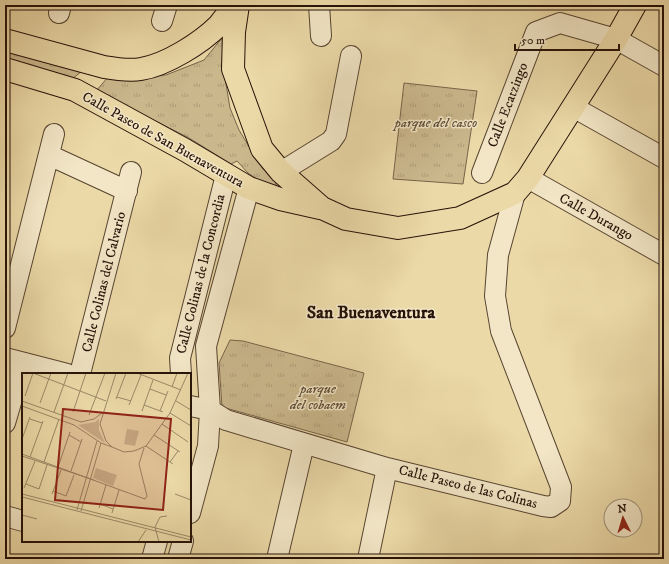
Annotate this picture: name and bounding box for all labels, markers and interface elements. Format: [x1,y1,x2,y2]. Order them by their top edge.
scale bar [515,26,619,52]
text: 50 m [521,33,545,48]
street label: Calle Ecatzingo [484,60,532,150]
street label: Calle Paseo de San Buenaventura [79,88,247,192]
park label: parque del casco [392,114,477,132]
street label: Calle Durango [556,189,636,245]
street label: Calle Colinas de la Concordia [172,192,230,356]
street label: Calle Colinas del Calvario [78,210,130,354]
district label: San Buenaventura [307,302,436,324]
inset map [22,373,191,542]
park label: parque del cobaem [289,380,346,414]
street label: Calle Paseo de las Colinas [397,461,539,513]
north arrow [603,498,643,538]
text: N [617,502,627,516]

